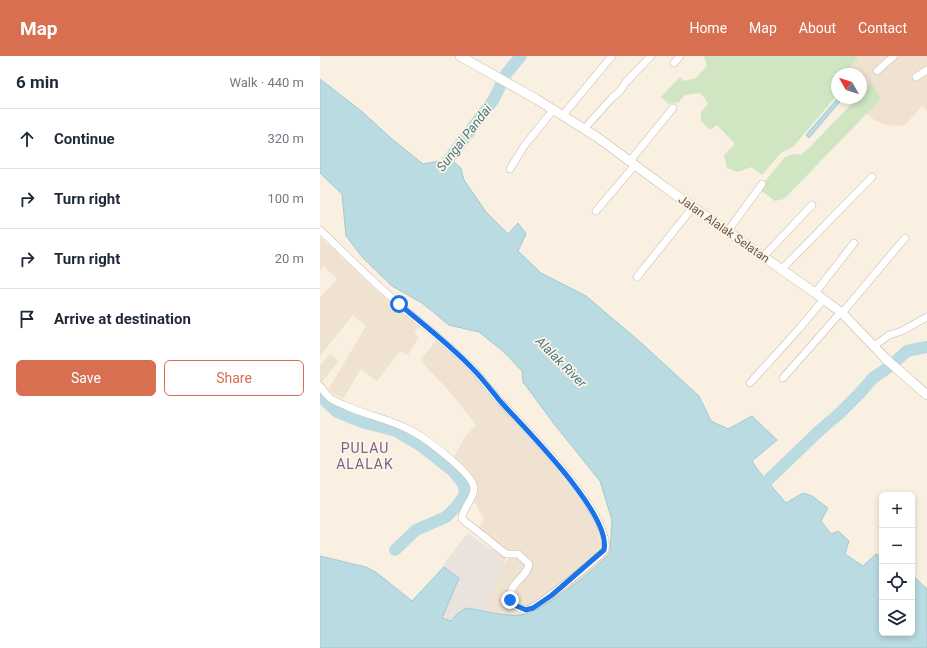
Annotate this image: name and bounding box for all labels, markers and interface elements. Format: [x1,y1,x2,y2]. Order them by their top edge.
text: Map [20,17,58,40]
text: Home [689,20,727,36]
text: Map [749,20,777,36]
text: About [799,20,836,36]
text: Contact [858,20,907,36]
north arrow [831,68,867,104]
text: 6 min [16,72,59,92]
text: Walk · 440 m [229,75,304,90]
water label: Sungai Pandai [433,101,495,174]
icon: ahead [16,128,38,150]
text: Continue [54,130,115,148]
text: 320 m [267,131,304,146]
icon: right [16,188,38,210]
text: Turn right [54,190,120,208]
text: 100 m [267,191,304,206]
street label: Jalan Alalak Selatan [676,192,772,266]
icon: right [16,248,38,270]
text: Turn right [54,250,120,268]
text: 20 m [275,251,304,266]
route start [390,295,408,313]
icon: arrive [16,308,38,330]
text: Arrive at destination [54,310,191,328]
water label: Alalak River [532,333,590,391]
button: Save [16,360,156,396]
button: Share [164,360,304,396]
district label: PULAU ALALAK [336,440,394,472]
map controls [879,492,915,636]
button: + [879,492,915,528]
button: − [879,528,915,564]
button: locate [879,564,915,600]
route end [501,591,519,609]
button: layers [879,600,915,636]

